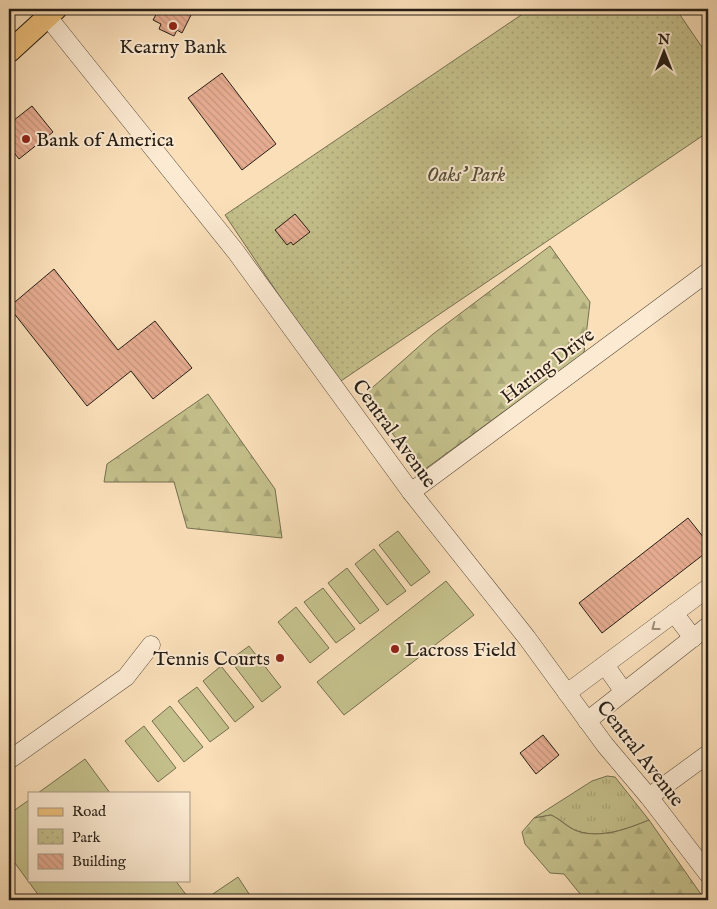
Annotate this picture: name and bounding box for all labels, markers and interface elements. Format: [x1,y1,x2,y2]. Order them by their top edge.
marker: Kearny Bank [167,20,179,32]
north arrow [640,28,690,78]
text: N [657,31,670,49]
place label: Kearny Bank [119,35,227,60]
place label: Bank of America [36,128,174,153]
marker: Bank of America [20,133,32,145]
park label: Oaks' Park [427,163,505,188]
street label: Haring Drive [496,323,600,410]
street label: Central Avenue [346,375,441,493]
one-way arrow [652,622,661,630]
place label: Lacross Field [405,638,517,663]
marker: Lacross Field [389,643,401,655]
place label: Tennis Courts [153,647,270,672]
marker: Tennis Courts [274,652,286,664]
street label: Central Avenue [591,696,689,812]
legend [28,792,190,882]
text: Road [72,802,107,821]
text: Park [72,828,102,847]
text: Building [72,852,127,871]

